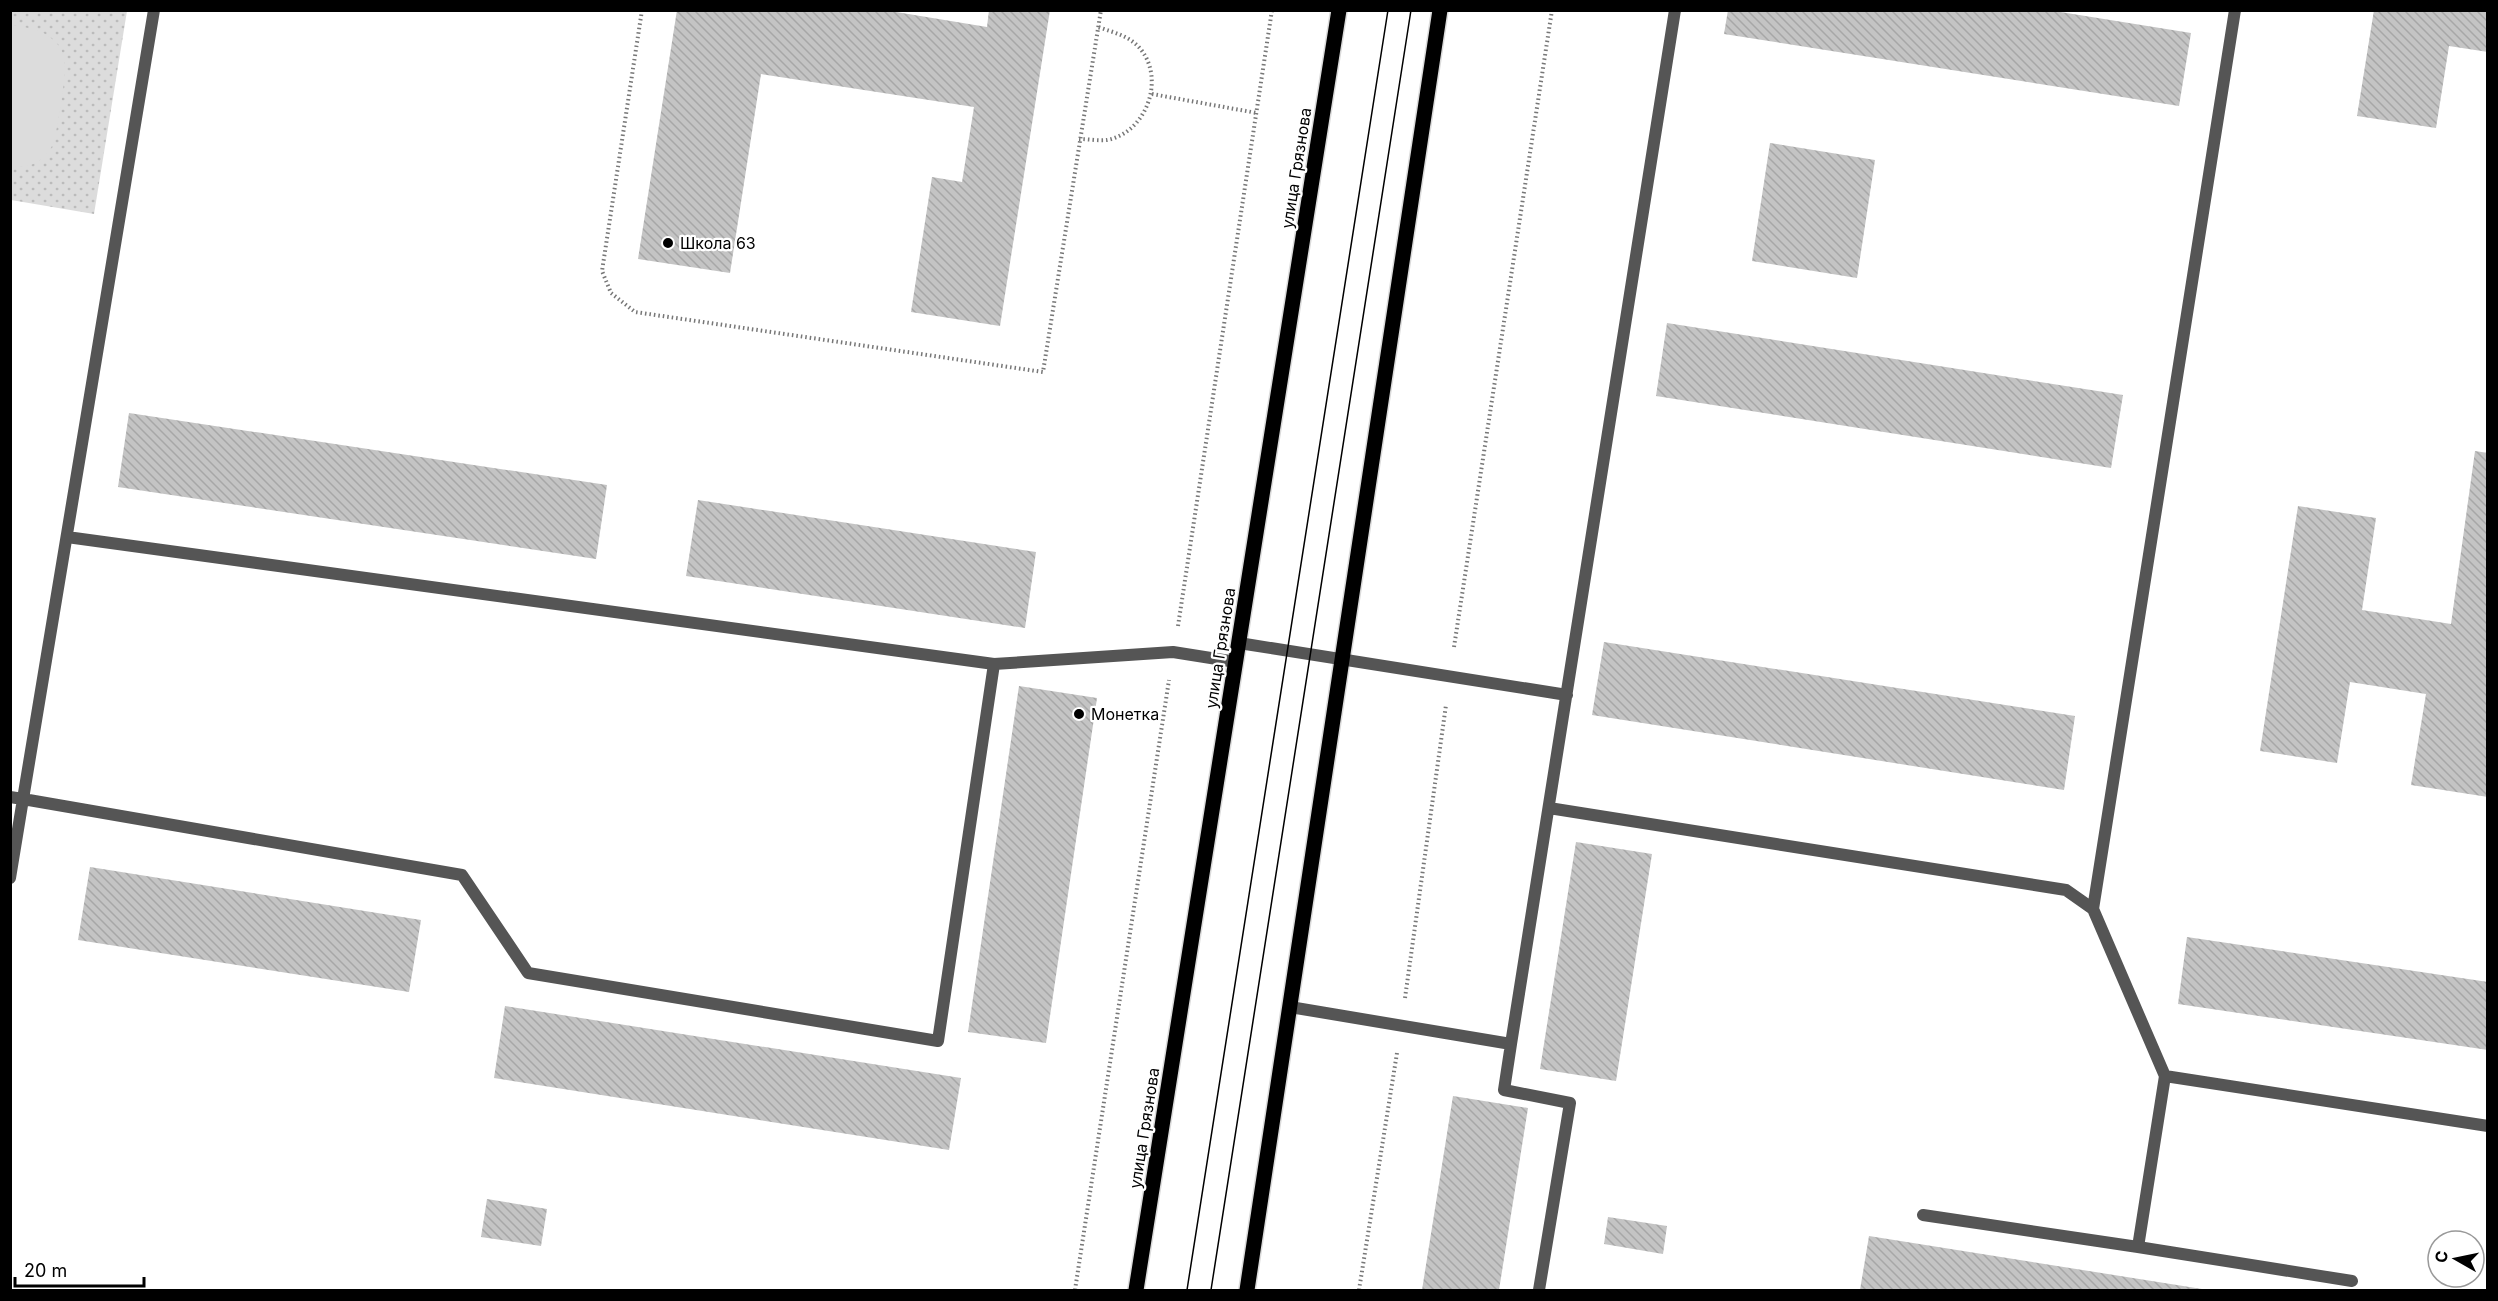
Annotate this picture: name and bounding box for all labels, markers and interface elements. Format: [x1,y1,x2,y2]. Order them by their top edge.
street label: улица Грязнова [1277,106,1315,230]
place label: Школа 63 [680,233,756,253]
marker: Школа 63 [661,236,675,250]
street label: улица Грязнова [1201,586,1239,710]
place label: Монетка [1091,704,1159,724]
marker: Монетка [1072,707,1086,721]
street label: улица Грязнова [1125,1066,1163,1190]
north arrow [2426,1229,2486,1289]
text: С [2430,1249,2452,1264]
scale bar [15,1250,144,1288]
text: 20 m [24,1260,67,1281]

